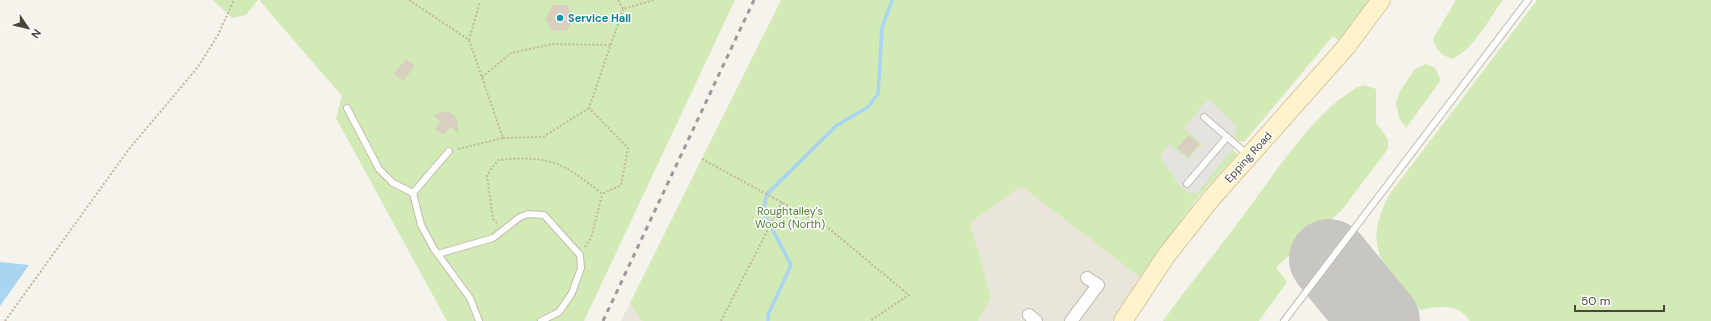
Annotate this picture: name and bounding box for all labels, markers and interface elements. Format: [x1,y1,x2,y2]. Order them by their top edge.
north arrow [8,8,48,48]
place label: Service Hall [568,11,631,25]
marker: Service Hall [555,13,565,23]
text: N [28,26,44,41]
street label: Epping Road [1222,129,1275,185]
park label: Roughtalley's Wood (North) [755,204,825,231]
scale bar [1575,287,1664,313]
text: 50 m [1581,293,1610,309]

